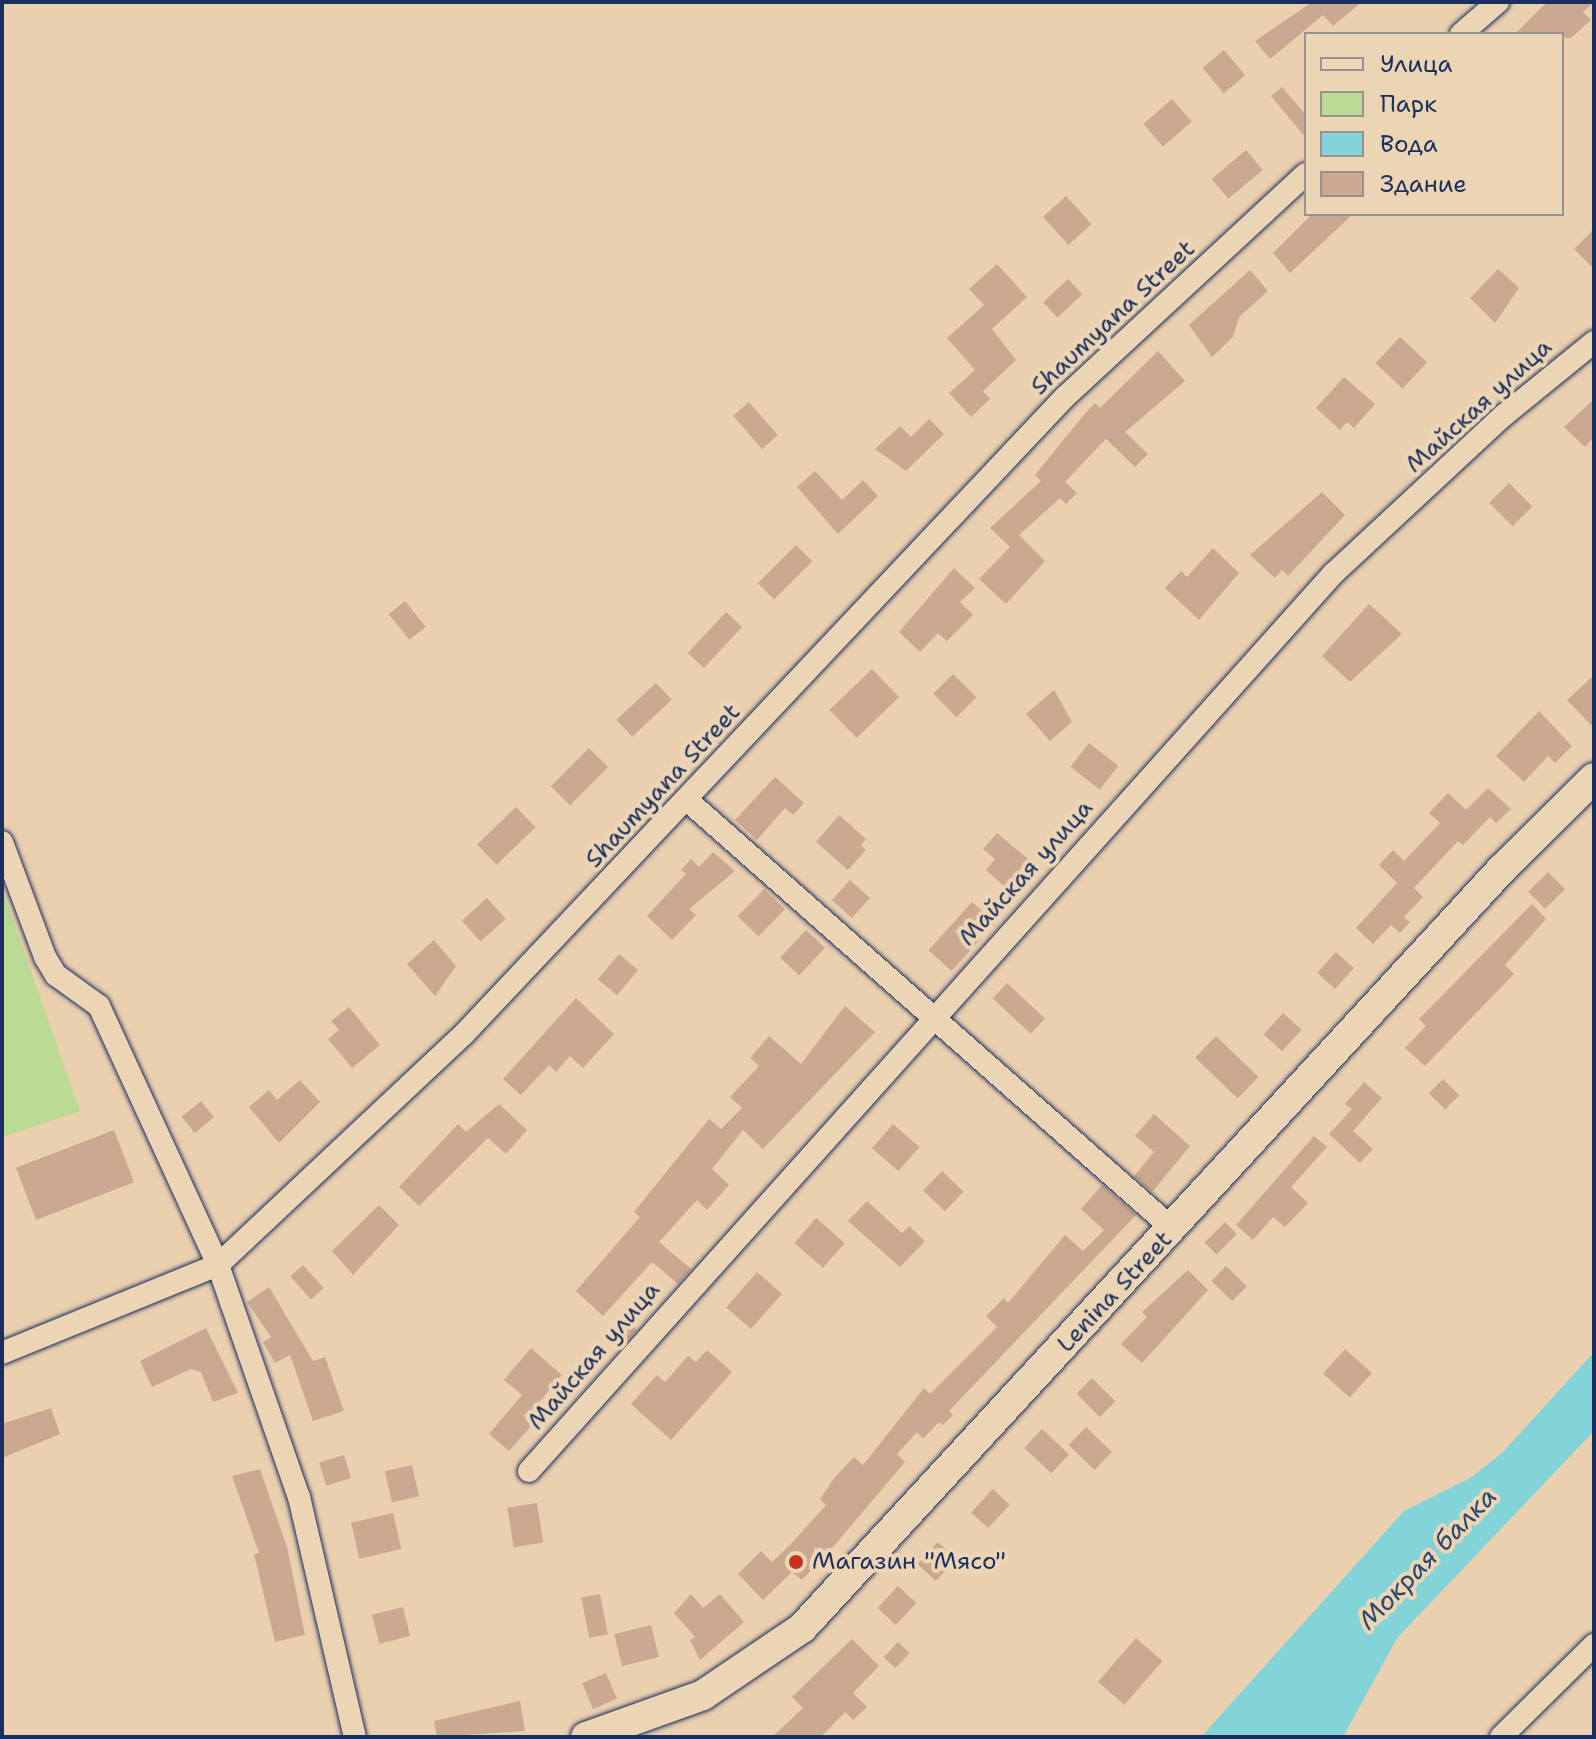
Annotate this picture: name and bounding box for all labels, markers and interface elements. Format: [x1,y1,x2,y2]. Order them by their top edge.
legend [1304,32,1564,216]
text: Улица [1380,48,1453,80]
text: Парк [1380,88,1437,120]
text: Вода [1380,128,1438,160]
text: Здание [1380,168,1467,200]
street label: Shaumyana Street [1025,235,1201,401]
street label: Майская улица [1400,333,1558,479]
street label: Shaumyana Street [580,698,746,874]
street label: Майская улица [953,794,1099,952]
street label: Lenina Street [1052,1225,1178,1359]
street label: Майская улица [522,1276,666,1436]
water label: Мокрая балка [1351,1480,1503,1636]
place label: Магазин "Мясо" [812,1548,1006,1576]
marker: Магазин "Мясо" [787,1553,805,1571]

